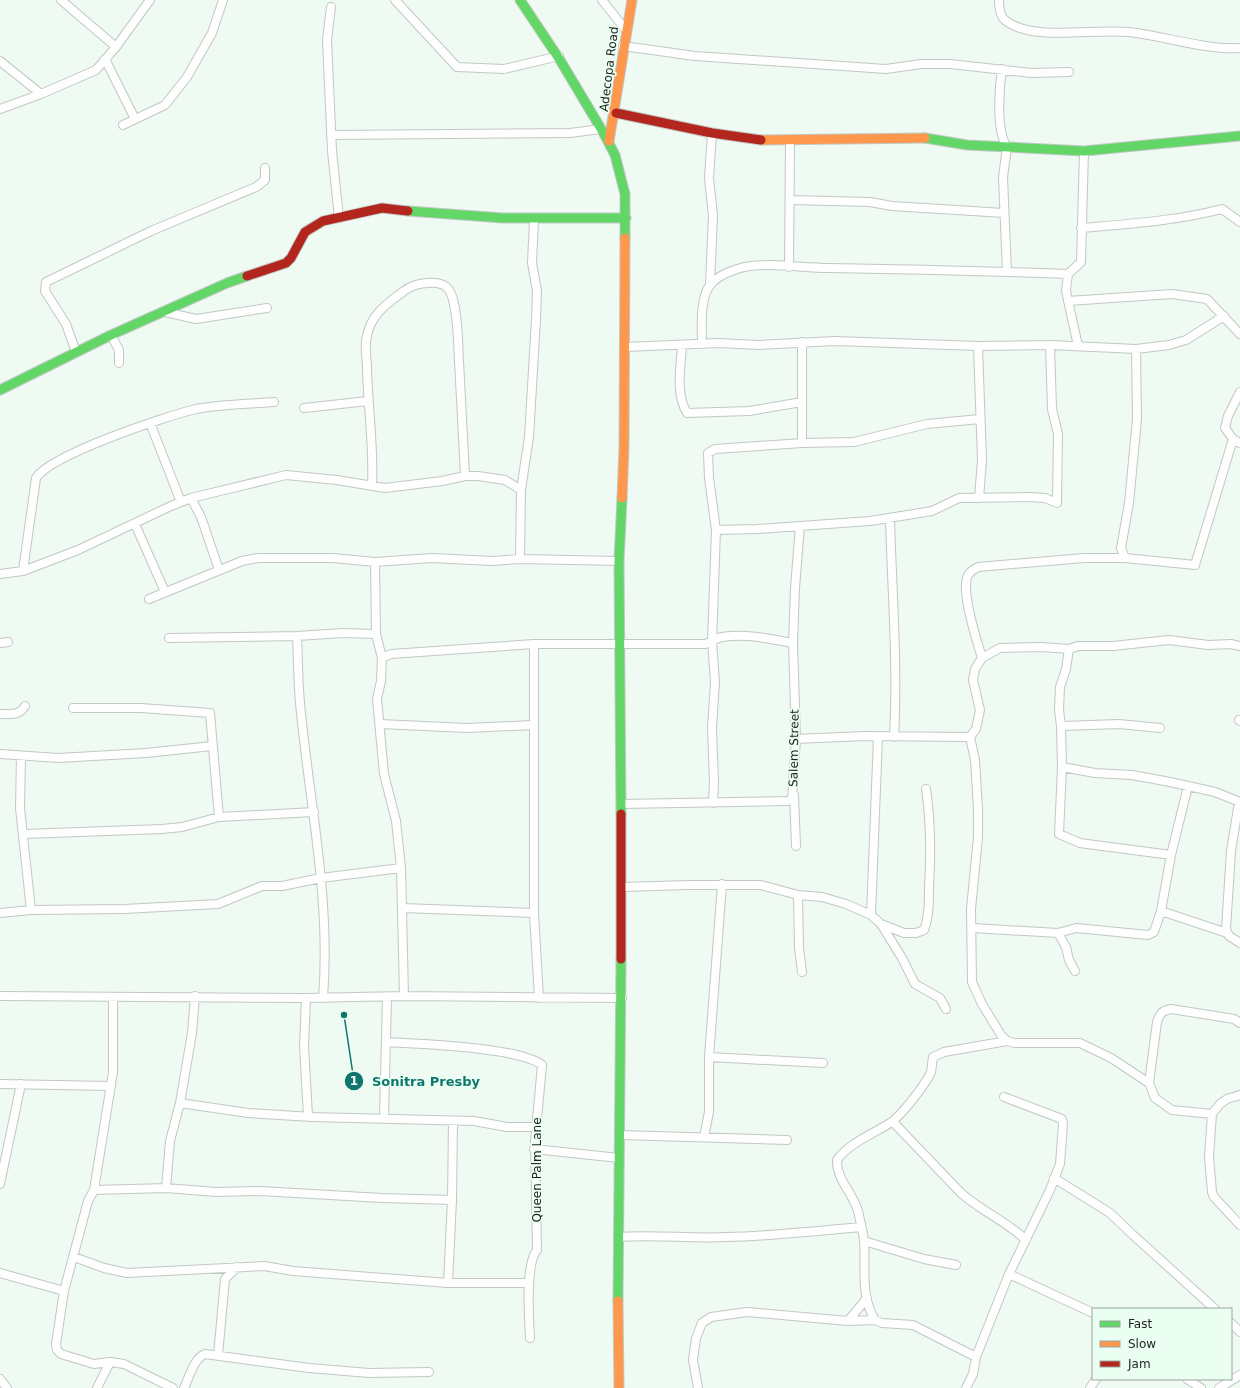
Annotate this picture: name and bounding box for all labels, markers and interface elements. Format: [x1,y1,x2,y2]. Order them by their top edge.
street label: Adecopa Road [597,26,621,112]
street label: Salem Street [786,709,802,787]
callout: Sonitra Presby [344,1069,488,1094]
text: 1 [350,1074,358,1088]
text: Sonitra Presby [372,1074,481,1089]
street label: Queen Palm Lane [530,1117,544,1223]
legend [1092,1308,1232,1380]
text: Fast [1128,1317,1152,1331]
text: Slow [1128,1337,1156,1351]
text: Jam [1127,1357,1151,1371]

